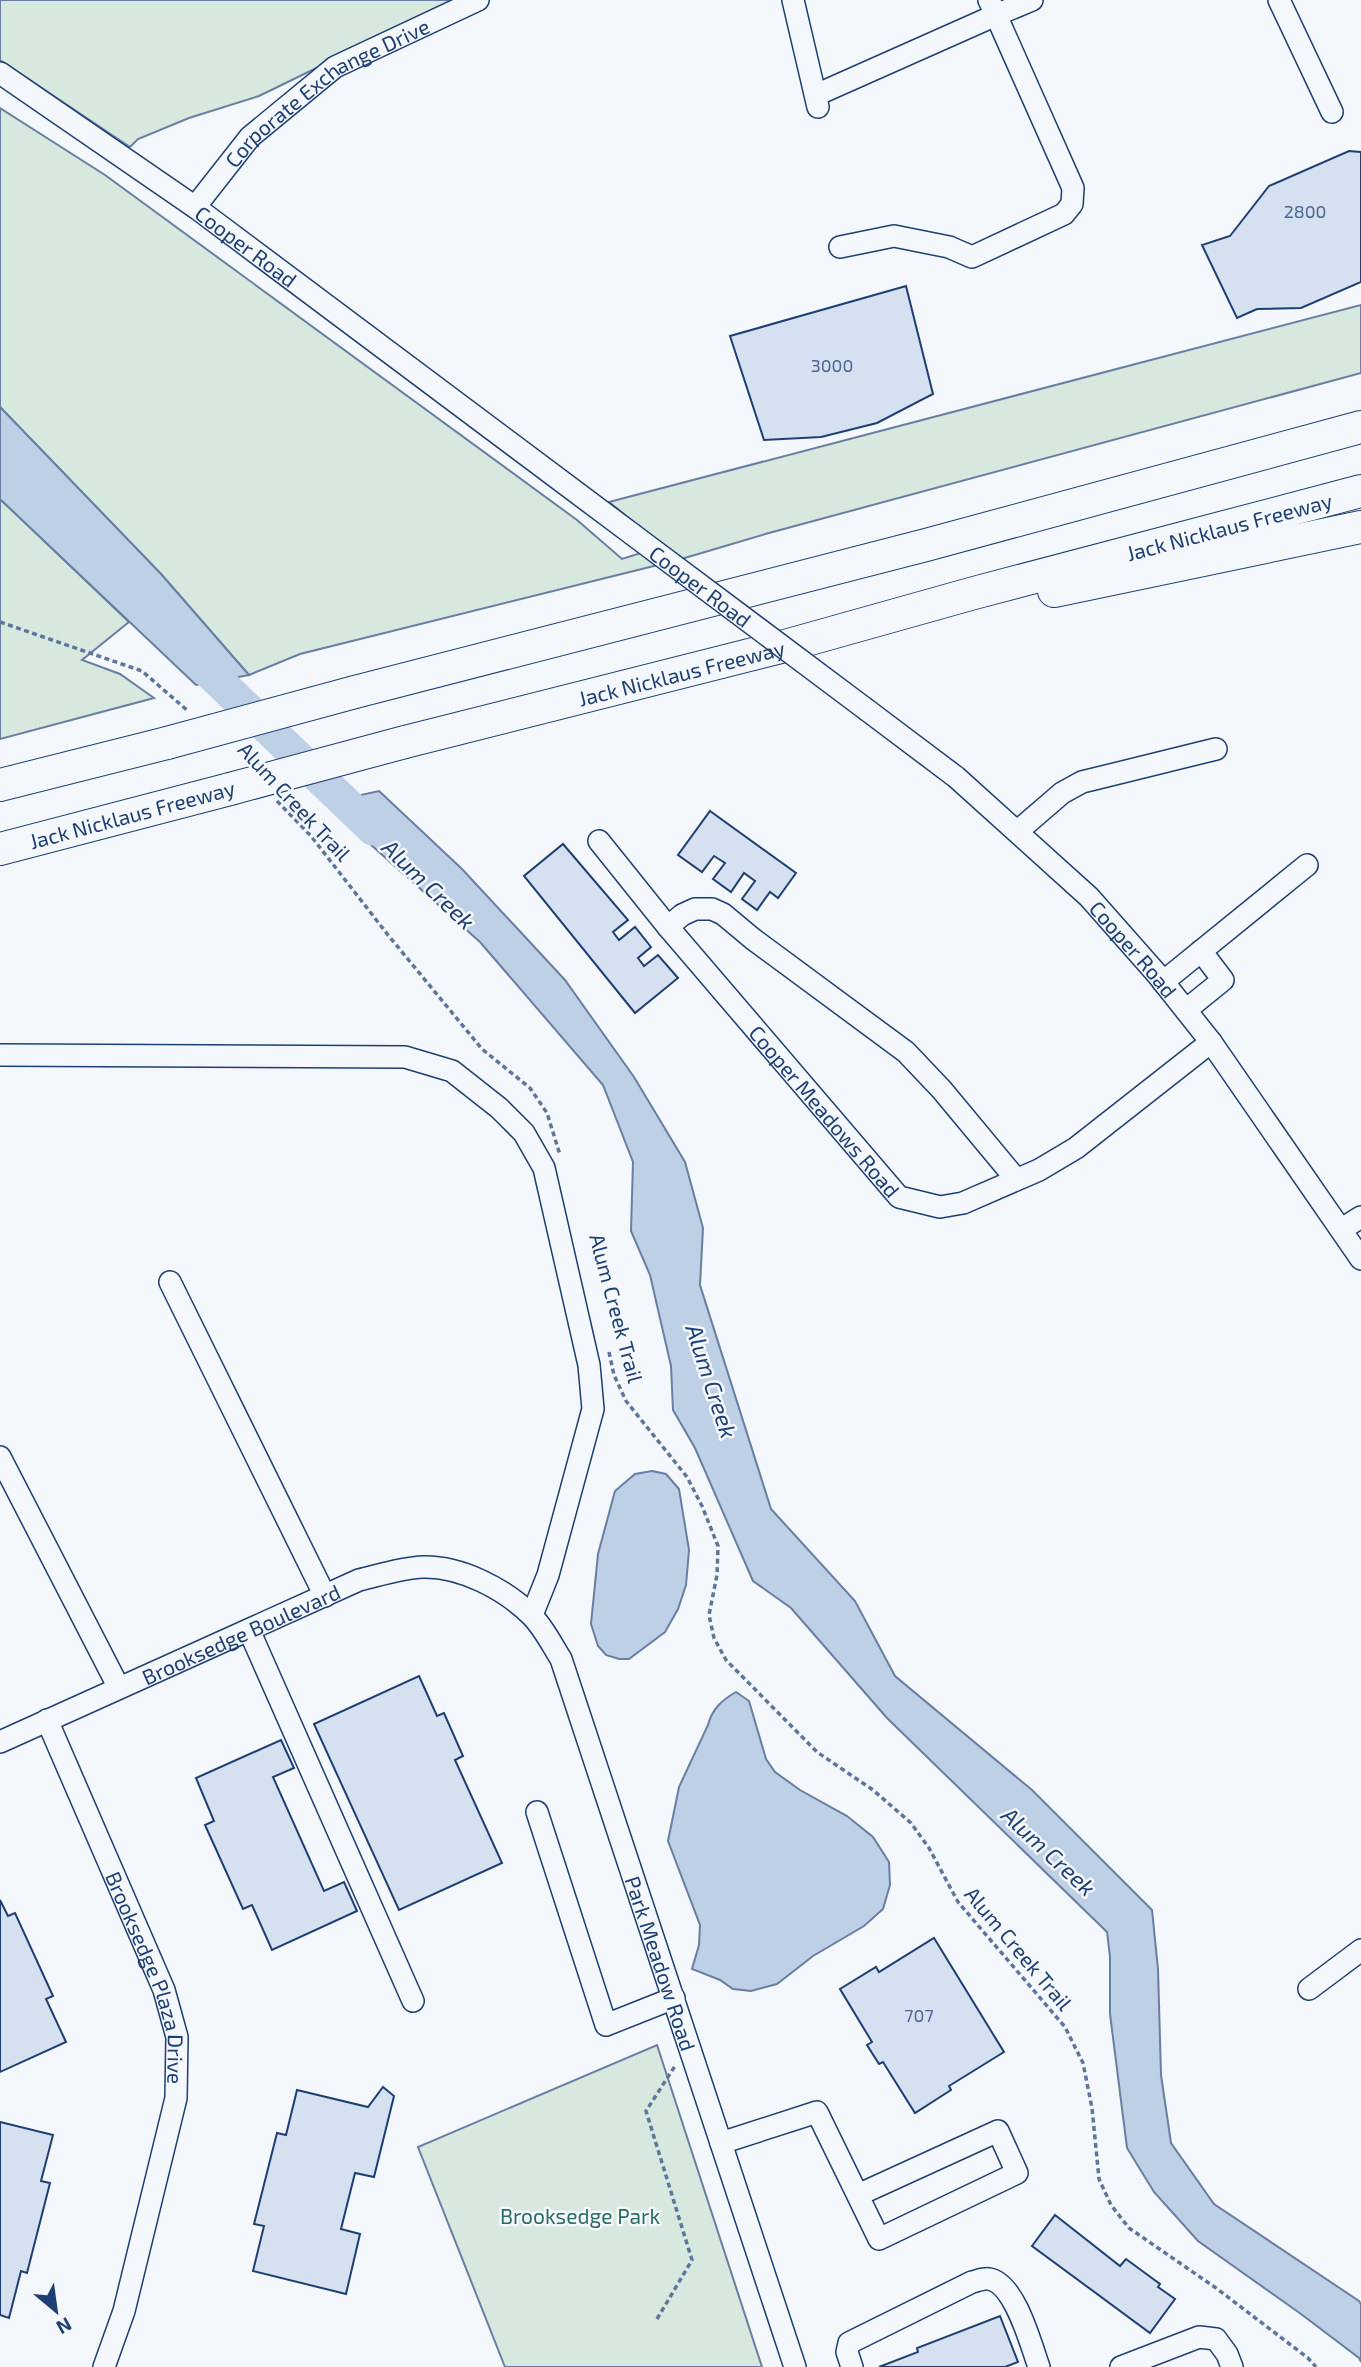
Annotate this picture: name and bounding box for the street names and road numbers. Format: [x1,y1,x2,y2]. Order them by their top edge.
street label: Corporate Exchange Drive [219,12,433,172]
street label: Cooper Road [191,200,302,292]
street label: Jack Nicklaus Freeway [1123,487,1335,565]
street label: Cooper Road [645,539,757,632]
street label: Jack Nicklaus Freeway [576,634,787,710]
street label: Alum Creek Trail [234,736,357,866]
street label: Jack Nicklaus Freeway [27,775,237,853]
street label: Cooper Road [1085,895,1183,1002]
street label: Cooper Meadows Road [745,1020,906,1202]
street label: Alum Creek Trail [585,1231,649,1386]
street label: Brooksedge Boulevard [138,1578,344,1689]
street label: Brooksedge Plaza Drive [101,1867,190,2084]
street label: Park Meadow Road [621,1873,702,2054]
street label: Alum Creek Trail [960,1881,1078,2015]

